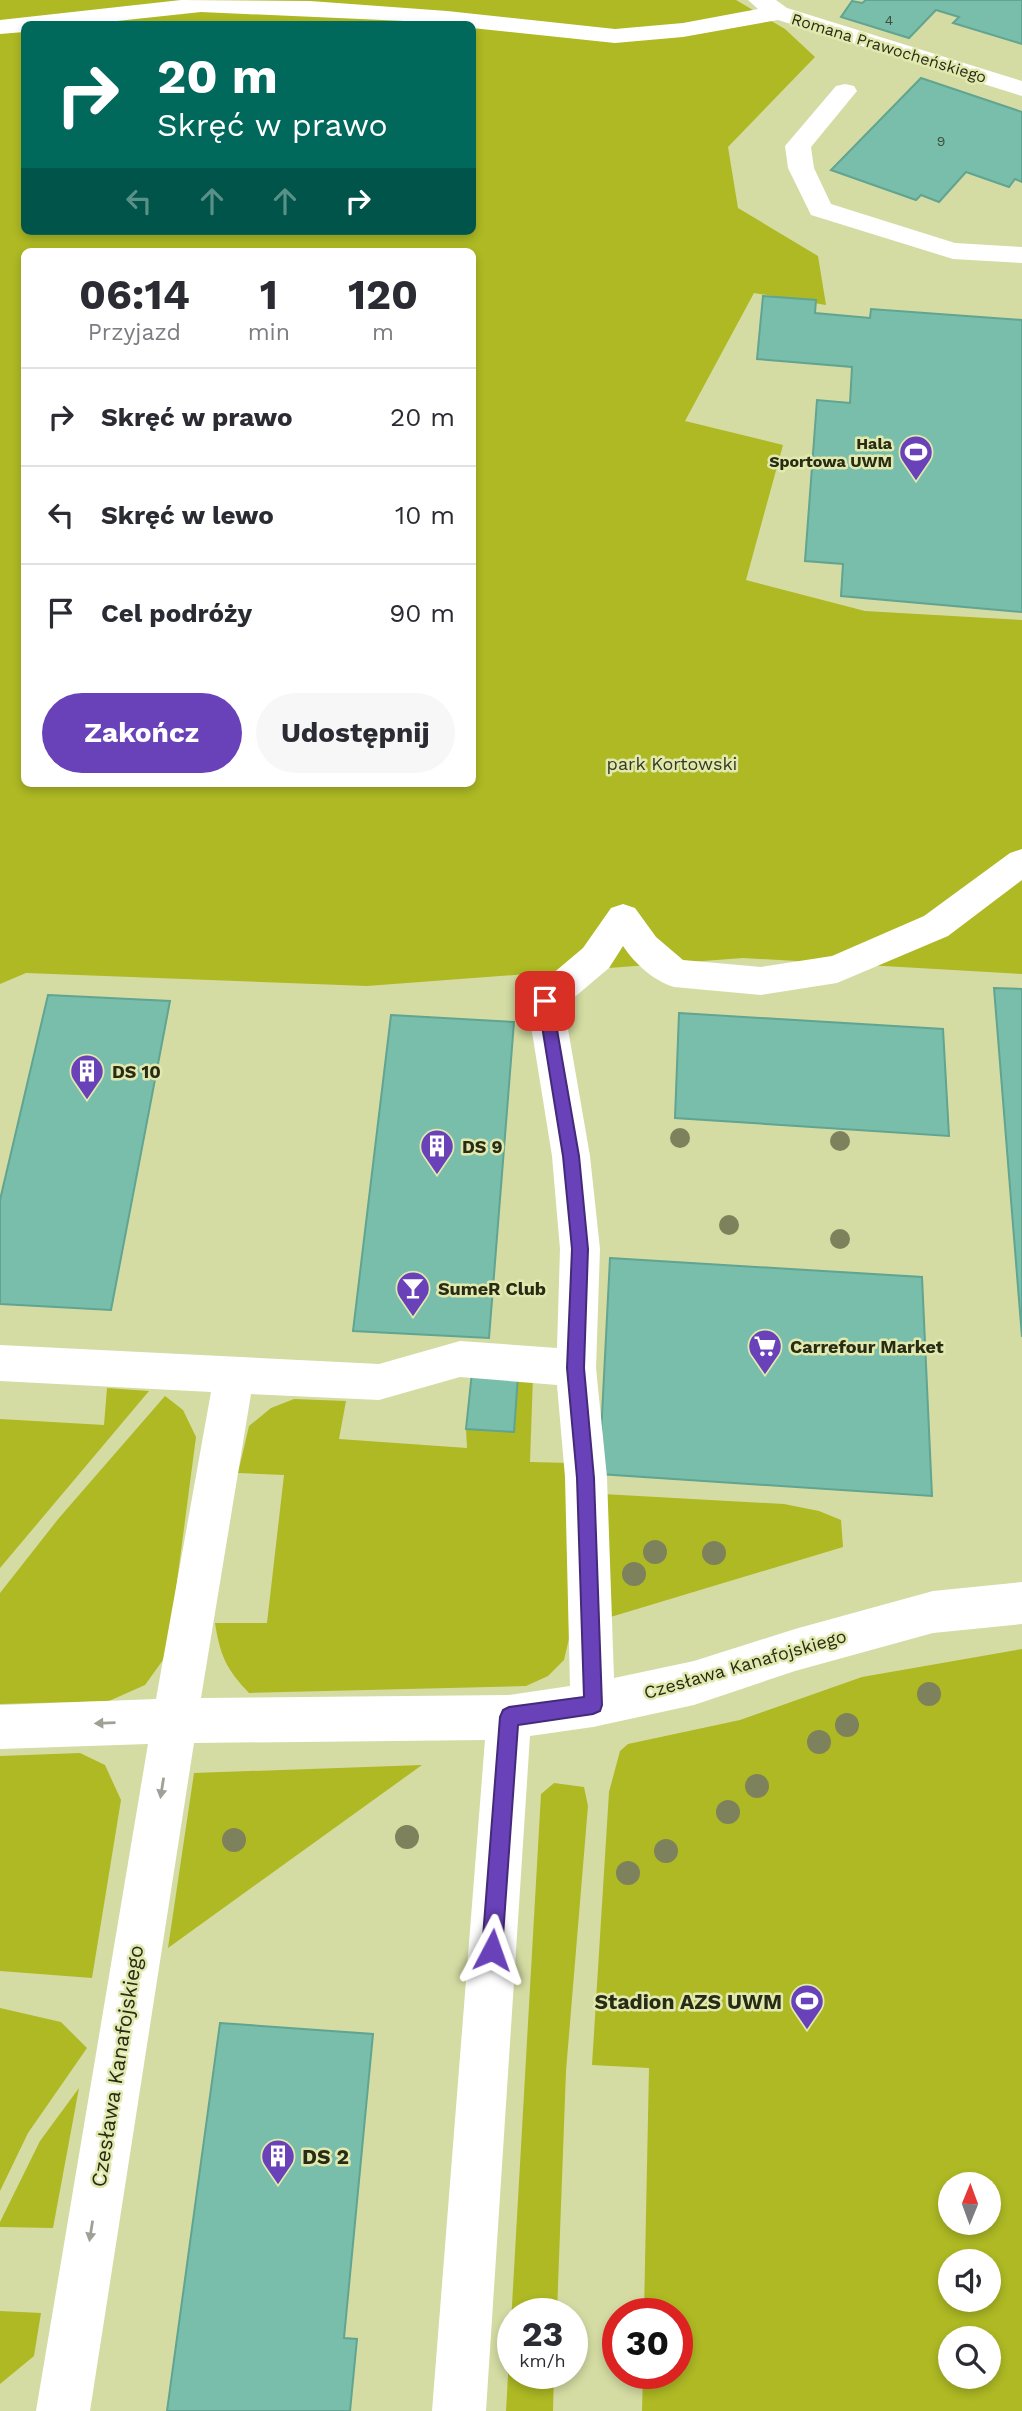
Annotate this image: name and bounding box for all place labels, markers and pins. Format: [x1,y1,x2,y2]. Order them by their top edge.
sports icon: Hala Sportowa UWM [897,433,935,482]
place label: Hala Sportowa UWM [769,434,893,471]
pin [515,971,575,1031]
building icon: DS 10 [68,1052,106,1101]
place label: DS 10 [112,1061,161,1082]
building icon: DS 9 [418,1127,456,1176]
place label: DS 9 [462,1136,503,1157]
bar icon: SumeR Club [394,1269,432,1318]
place label: SumeR Club [438,1278,546,1299]
supermarket icon: Carrefour Market [746,1327,784,1376]
place label: Carrefour Market [790,1336,944,1357]
sports icon: Stadion AZS UWM [788,1982,826,2031]
place label: Stadion AZS UWM [595,1989,782,2014]
building icon: DS 2 [259,2137,297,2186]
place label: DS 2 [302,2144,349,2169]

